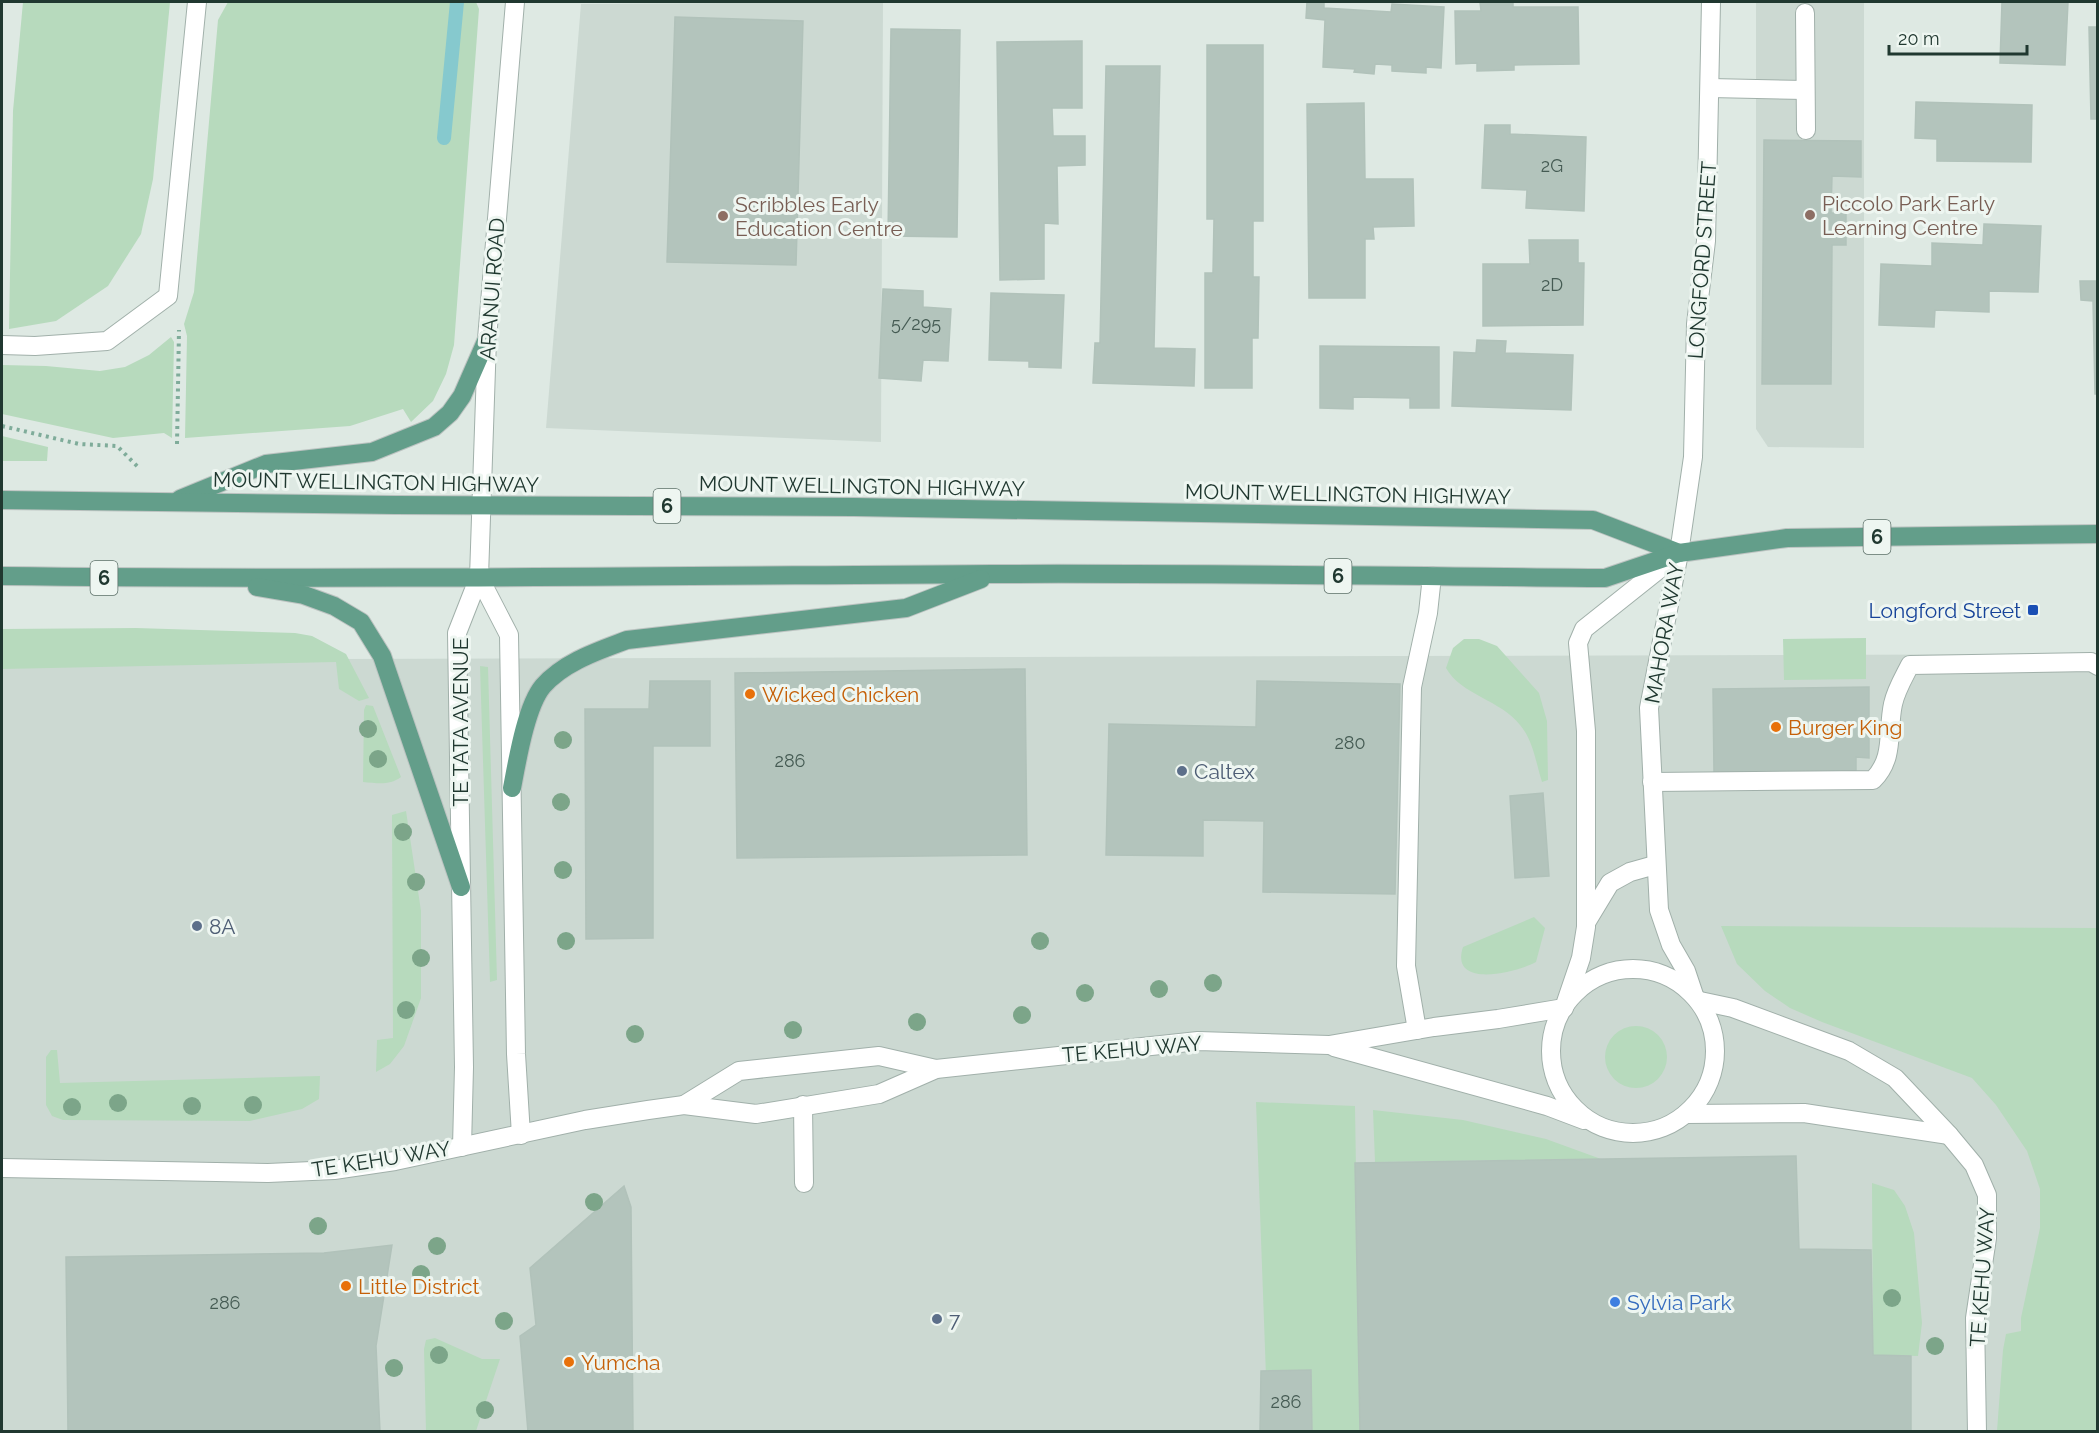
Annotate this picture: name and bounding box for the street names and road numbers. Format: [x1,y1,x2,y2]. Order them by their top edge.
street label: LONGFORD STREET [1683,160,1721,360]
street label: ARANUI ROAD [475,217,509,361]
street label: MOUNT WELLINGTON HIGHWAY [213,467,540,497]
street label: MOUNT WELLINGTON HIGHWAY [699,471,1026,501]
street label: MOUNT WELLINGTON HIGHWAY [1185,479,1512,509]
road number: 6 [654,489,680,523]
road number: 6 [1864,520,1890,554]
road number: 6 [1324,559,1352,593]
street label: MAHORA WAY [1639,560,1689,705]
road number: 6 [90,561,118,595]
street label: TE TATA AVENUE [448,638,473,807]
street label: TE KEHU WAY [1061,1030,1203,1068]
street label: TE KEHU WAY [310,1136,452,1182]
street label: TE KEHU WAY [1965,1206,1999,1348]

